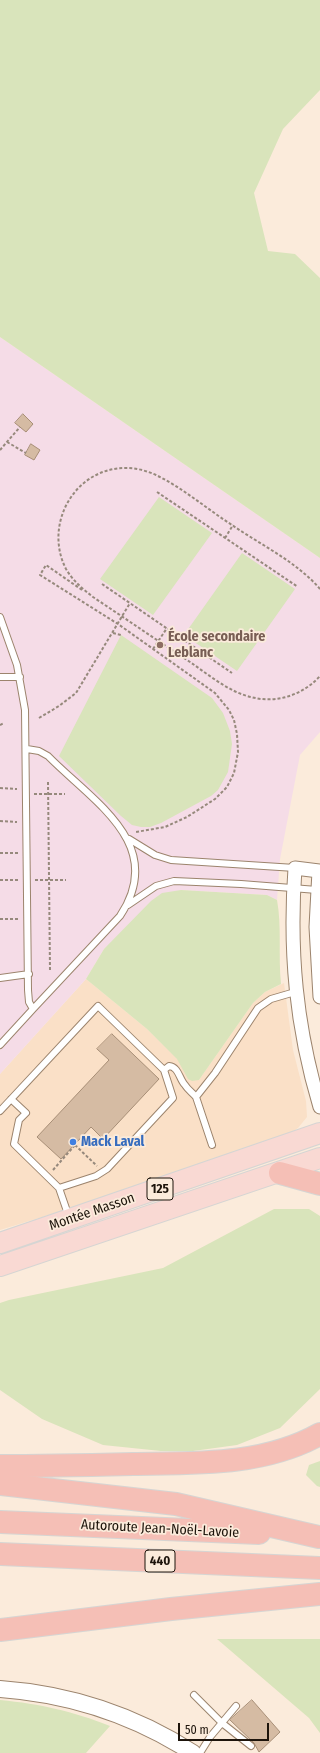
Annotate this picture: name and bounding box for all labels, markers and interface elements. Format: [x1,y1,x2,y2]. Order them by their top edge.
place label: École secondaire Leblanc [168,629,265,662]
marker: École secondaire Leblanc [155,640,165,650]
place label: Mack Laval [81,1134,144,1150]
marker: Mack Laval [68,1137,78,1147]
road number: 125 [147,1178,173,1200]
street label: Montée Masson [47,1189,137,1235]
street label: Autoroute Jean-Noël-Lavoie [80,1516,240,1542]
road number: 440 [145,1550,175,1572]
scale bar [180,1715,271,1741]
text: 50 m [185,1723,209,1737]

